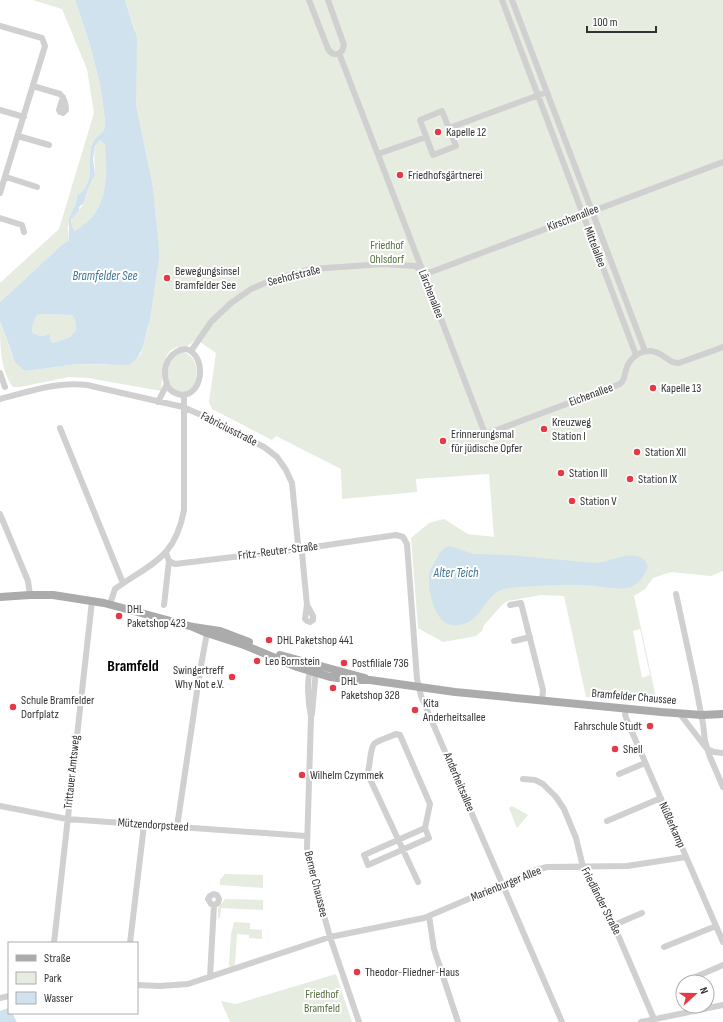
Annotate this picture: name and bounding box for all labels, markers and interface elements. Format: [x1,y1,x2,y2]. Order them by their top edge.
scale bar [587,8,656,34]
text: 100 m [593,15,618,30]
place label: Kapelle 12 [446,125,486,140]
marker: Kapelle 12 [433,127,443,137]
place label: Friedhofsgärtnerei [408,168,483,183]
marker: Friedhofsgärtnerei [395,170,405,180]
street label: Kirschenallee [545,201,601,235]
street label: Mittelallee [580,225,610,270]
park label: Friedhof Ohlsdorf [370,238,405,267]
street label: Seehofstraße [266,262,322,290]
place label: Bewegungsinsel Bramfelder See [175,264,239,293]
water label: Bramfelder See [72,268,138,284]
street label: Lärchenallee [415,268,447,321]
marker: Bewegungsinsel Bramfelder See [162,273,172,283]
street label: Eichenallee [567,380,615,410]
place label: Kapelle 13 [661,381,701,396]
marker: Kapelle 13 [648,383,658,393]
street label: Fabriciusstraße [198,408,260,450]
place label: Kreuzweg Station I [552,415,591,444]
marker: Kreuzweg Station I [539,424,549,434]
place label: Erinnerungsmal für jüdische Opfer [451,427,523,456]
marker: Erinnerungsmal für jüdische Opfer [438,436,448,446]
place label: Station XII [645,445,686,460]
marker: Station XII [632,447,642,457]
place label: Station III [569,466,608,481]
marker: Station III [556,468,566,478]
place label: Station IX [638,472,678,487]
marker: Station IX [625,474,635,484]
place label: Station V [580,494,617,509]
marker: Station V [567,496,577,506]
street label: Fritz-Reuter-Straße [237,539,319,563]
water label: Alter Teich [433,565,479,581]
place label: DHL Paketshop 423 [127,602,186,631]
marker: DHL Paketshop 423 [114,611,124,621]
place label: DHL Paketshop 441 [277,633,354,648]
marker: DHL Paketshop 441 [264,635,274,645]
place label: Leo Bornstein [265,654,320,669]
marker: Leo Bornstein [252,656,262,666]
place label: Postfiliale 736 [352,656,409,671]
district label: Bramfeld [107,657,159,676]
marker: Postfiliale 736 [339,658,349,668]
place label: Swingertreff Why Not e.V. [173,663,224,692]
marker: Swingertreff Why Not e.V. [227,672,237,682]
place label: DHL Paketshop 328 [341,674,400,703]
marker: DHL Paketshop 328 [328,683,338,693]
street label: Bramfelder Chaussee [591,686,677,708]
place label: Schule Bramfelder Dorfplatz [21,693,95,722]
place label: Kita Anderheitsallee [422,696,486,725]
marker: Schule Bramfelder Dorfplatz [8,702,18,712]
marker: Kita Anderheitsallee [410,705,420,715]
place label: Fahrschule Studt [574,719,642,734]
marker: Fahrschule Studt [645,721,655,731]
street label: Trittauer Amtsweg [61,734,83,810]
place label: Shell [623,742,643,757]
marker: Shell [610,744,620,754]
street label: Anderheitsallee [439,749,478,814]
place label: Wilhelm Czymmek [310,768,384,783]
marker: Wilhelm Czymmek [297,770,307,780]
street label: Nüßlerkamp [655,800,689,850]
street label: Mützendorpsteed [117,815,189,835]
street label: Berner Chaussee [301,849,332,919]
street label: Marienburger Allee [469,863,544,905]
street label: Friedländer Straße [578,865,624,937]
legend [8,942,138,1014]
text: Straße [44,951,71,966]
place label: Theodor-Fliedner-Haus [365,965,459,980]
marker: Theodor-Fliedner-Haus [352,967,362,977]
text: Park [44,971,62,986]
north arrow [675,974,715,1014]
text: N [697,986,711,996]
park label: Friedhof Bramfeld [304,987,340,1016]
text: Wasser [44,991,73,1006]

